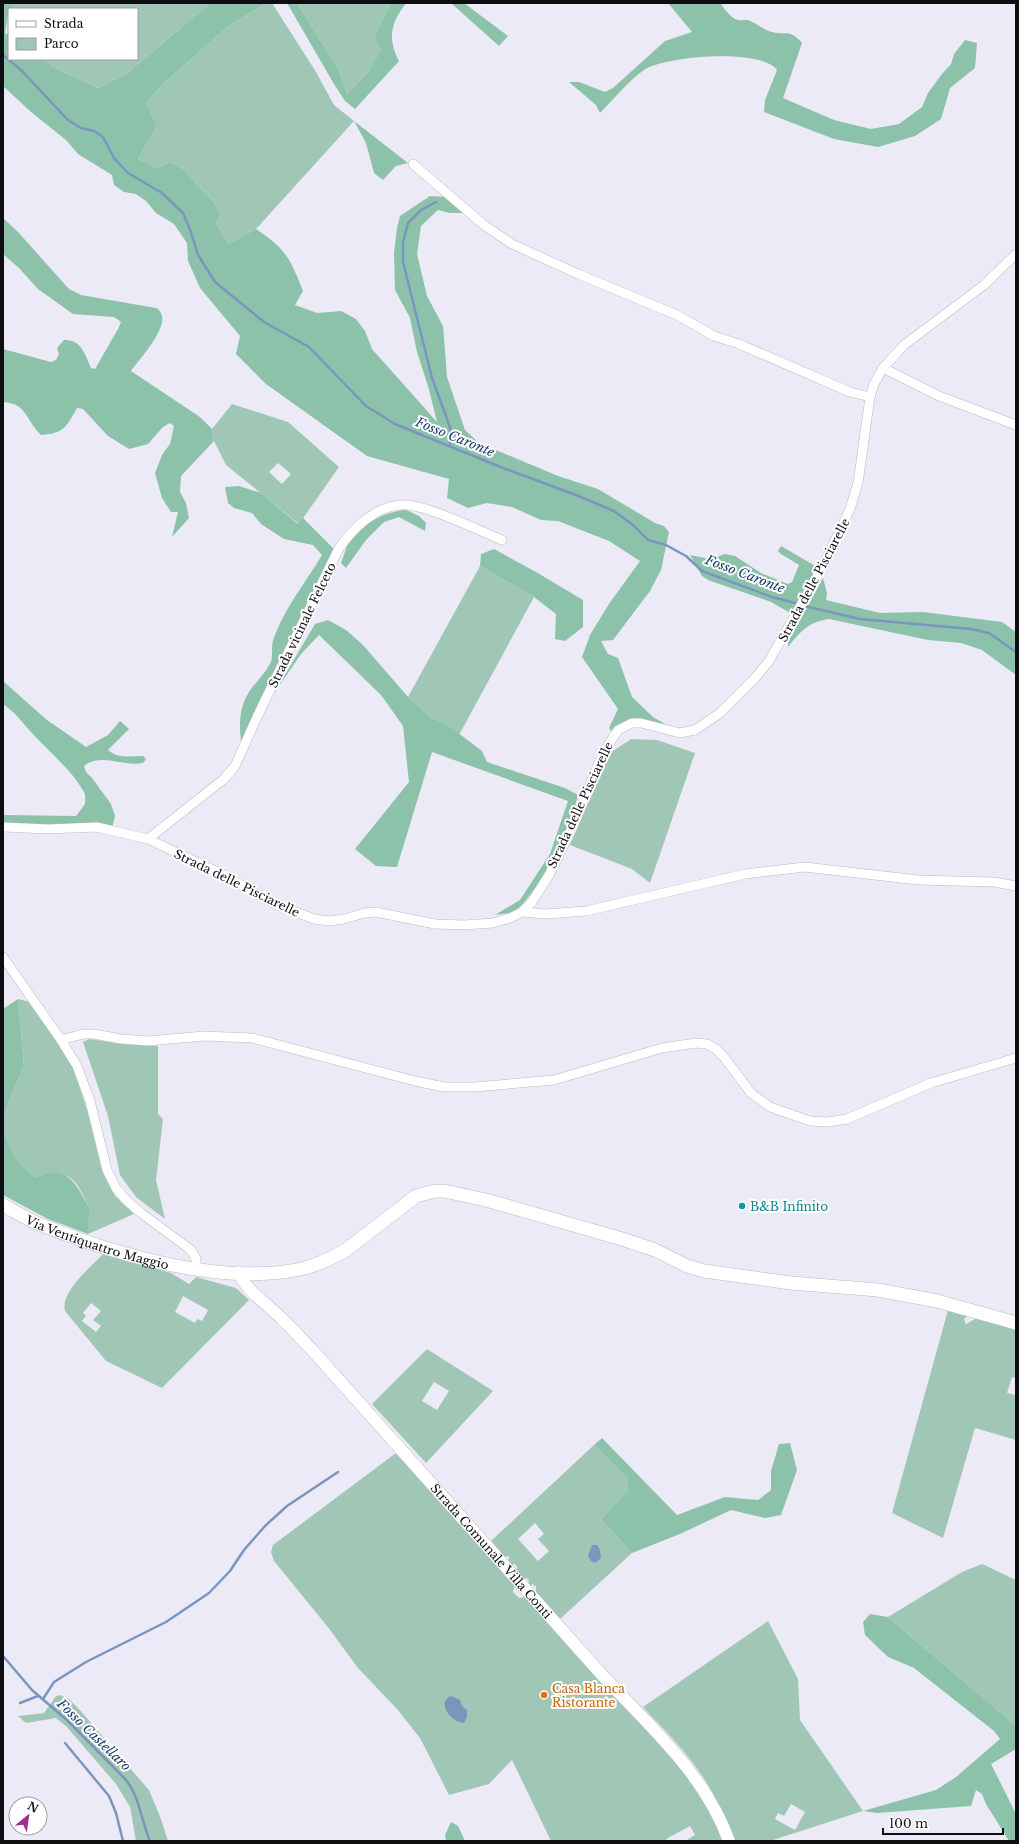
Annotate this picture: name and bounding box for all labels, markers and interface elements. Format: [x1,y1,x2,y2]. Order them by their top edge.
legend [8,8,138,60]
text: Strada [44,16,84,31]
text: Parco [44,36,79,51]
water label: Fosso Caronte [412,413,497,461]
street label: Strada delle Pisciarelle [775,516,853,644]
water label: Fosso Caronte [702,551,787,597]
street label: Strada vicinale Felceto [265,560,339,690]
street label: Strada delle Pisciarelle [544,739,616,871]
street label: Strada delle Pisciarelle [172,846,302,920]
place label: B&B Infinito [750,1199,828,1214]
marker: B&B Infinito [737,1201,747,1211]
street label: Via Ventiquattro Maggio [22,1211,171,1272]
street label: Strada Comunale Villa Conti [428,1480,556,1621]
place label: Casa Blanca Ristorante [552,1681,625,1710]
marker: Casa Blanca Ristorante [539,1690,549,1700]
water label: Fosso Castellaro [53,1695,135,1775]
north arrow [8,1796,48,1836]
text: N [25,1799,41,1816]
scale bar [883,1810,1003,1836]
text: 100 m [889,1816,928,1831]

